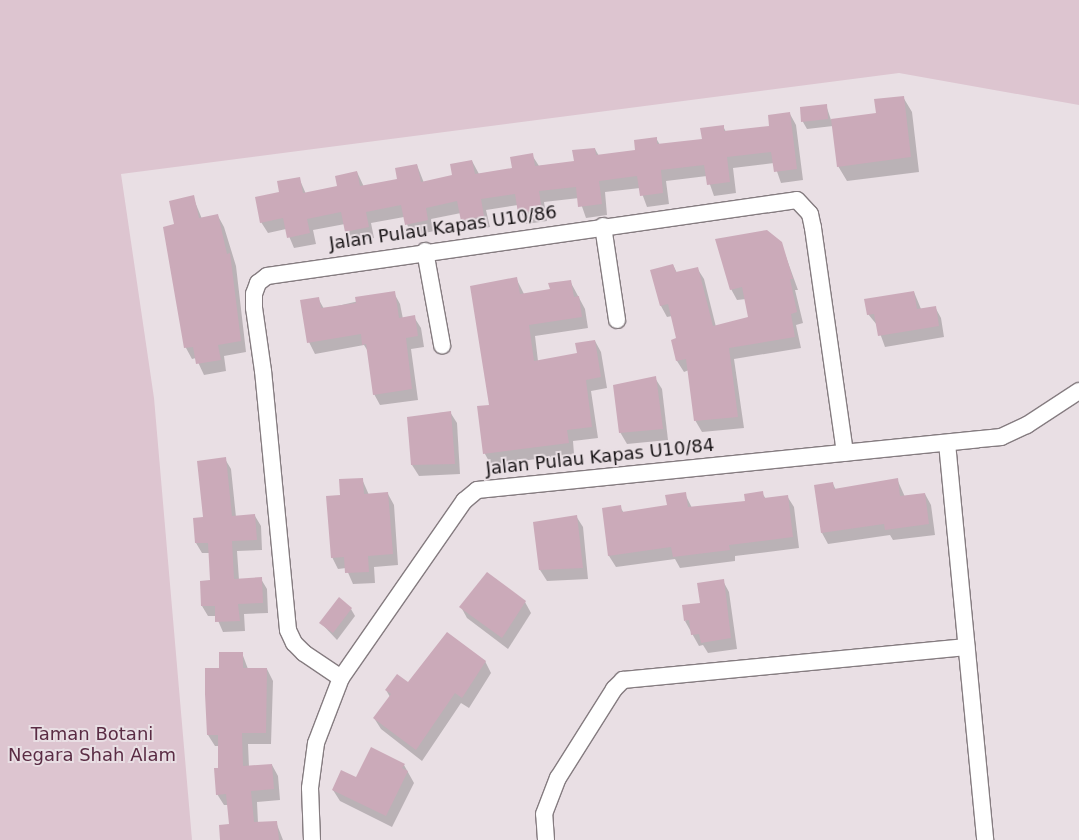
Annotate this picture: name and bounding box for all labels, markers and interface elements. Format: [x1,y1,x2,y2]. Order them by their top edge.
street label: Jalan Pulau Kapas U10/86 [328,201,558,255]
street label: Jalan Pulau Kapas U10/84 [485,434,715,480]
park label: Taman Botani Negara Shah Alam [8,724,176,766]

